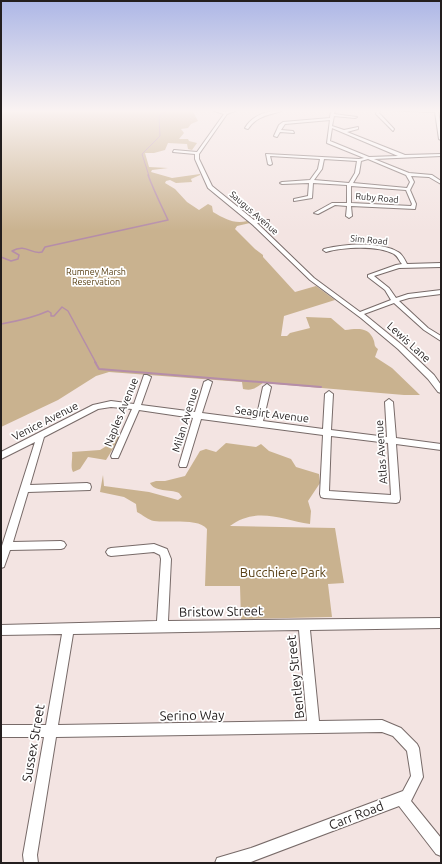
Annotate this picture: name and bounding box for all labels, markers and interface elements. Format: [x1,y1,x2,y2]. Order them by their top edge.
street label: Saugus Avenue [228,189,280,237]
street label: Ruby Road [355,191,399,205]
street label: Sim Road [350,233,388,247]
park label: Rumney Marsh Reservation [66,267,126,287]
street label: Lewis Lane [385,320,433,364]
street label: Naples Avenue [102,376,140,448]
street label: Milan Avenue [170,386,200,454]
street label: Venice Avenue [10,399,80,443]
street label: Seagirt Avenue [234,404,310,424]
street label: Atlas Avenue [373,419,389,485]
park label: Bucchiere Park [240,565,327,579]
street label: Bristow Street [179,603,263,619]
street label: Bentley Street [284,634,306,720]
street label: Sussex Street [19,703,47,783]
street label: Serino Way [159,707,225,723]
street label: Carr Road [327,798,385,832]

